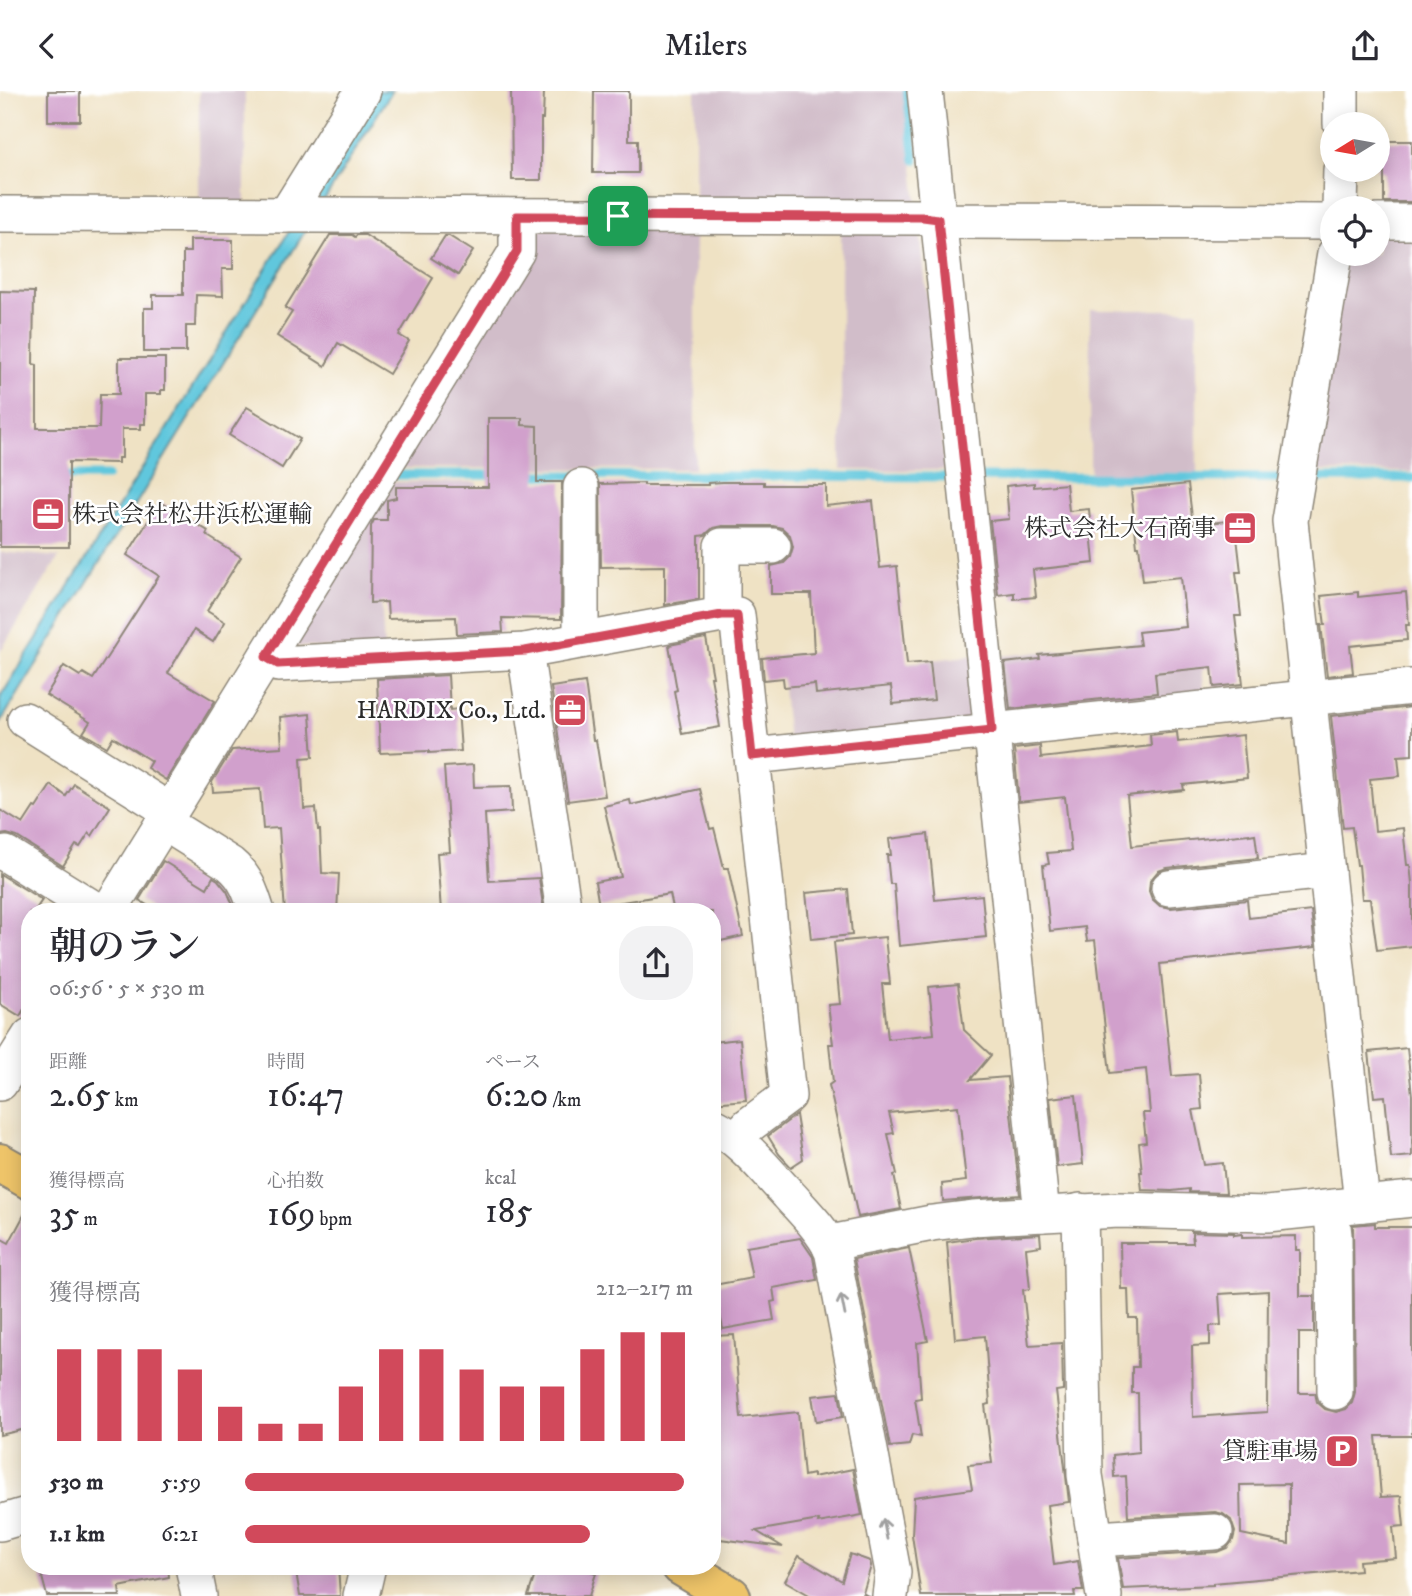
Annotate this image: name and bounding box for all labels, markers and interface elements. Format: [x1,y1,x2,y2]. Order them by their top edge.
text: Milers [665,26,747,66]
icon: back [28,27,66,65]
icon: share [1346,27,1384,65]
north arrow [1320,112,1390,182]
map controls [1320,112,1390,266]
pin [588,186,648,246]
button: locate [1320,196,1390,266]
icon: arrive [599,197,637,235]
office icon: 株式会社松井浜松運輸 [29,495,67,533]
place label: 株式会社松井浜松運輸 [72,500,312,530]
office icon: 株式会社大石商事 [1221,509,1259,547]
place label: 株式会社大石商事 [1024,514,1216,544]
office icon: HARDIX Co., Ltd. [551,691,589,729]
place label: HARDIX Co., Ltd. [357,696,546,726]
text: 朝のラン [49,924,201,972]
button: share [619,926,693,1000]
text: 06:56 · 5 × 530 m [49,974,205,1003]
text: 距離 [49,1051,87,1074]
text: 時間 [267,1051,305,1074]
text: ペース [485,1051,541,1074]
text: 2.65 [49,1074,111,1118]
text: 16:47 [267,1074,345,1118]
text: 6:20 [485,1074,548,1118]
text: km [111,1089,138,1112]
text: /km [548,1089,581,1112]
text: kcal [485,1167,516,1190]
text: 獲得標高 [49,1170,125,1193]
text: 心拍数 [267,1170,324,1193]
text: 185 [485,1190,533,1234]
text: 35 [49,1193,79,1237]
text: 169 [267,1193,315,1237]
text: m [79,1208,98,1231]
text: bpm [315,1208,352,1231]
text: 212–217 m [596,1274,693,1303]
text: 獲得標高 [49,1279,141,1308]
one-way arrow [836,1294,850,1317]
parking icon: 貸駐車場 [1323,1432,1361,1470]
place label: 貸駐車場 [1222,1437,1318,1467]
text: 530 m [49,1468,104,1497]
text: 5:59 [161,1468,201,1497]
one-way arrow [878,1518,892,1541]
text: 1.1 km [49,1520,105,1549]
text: 6:21 [161,1520,199,1549]

